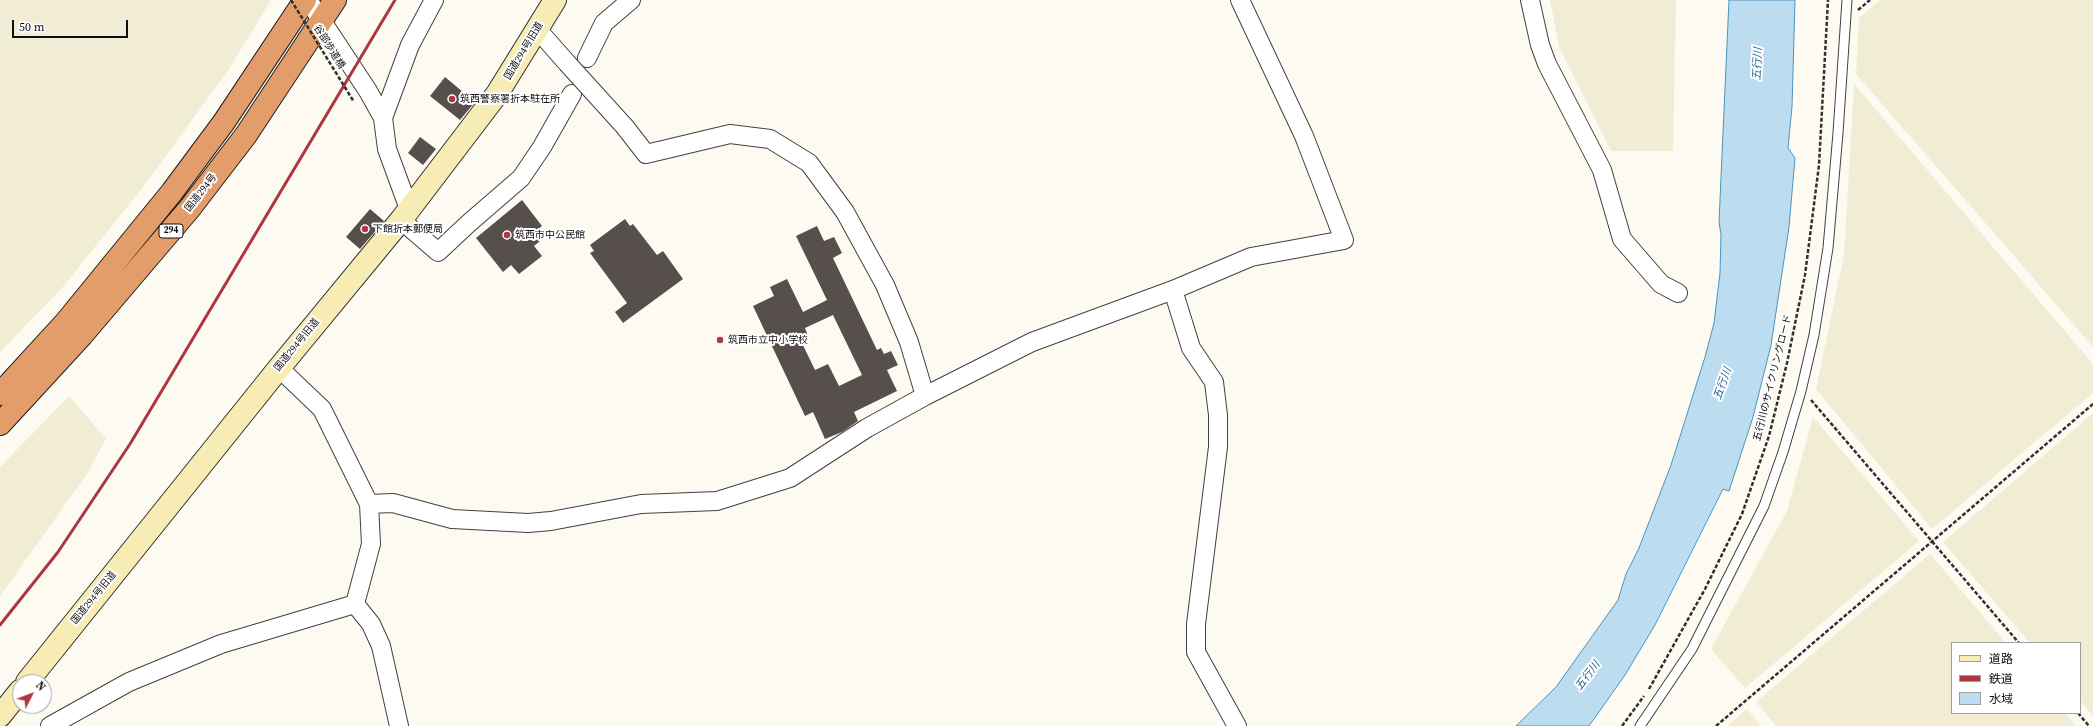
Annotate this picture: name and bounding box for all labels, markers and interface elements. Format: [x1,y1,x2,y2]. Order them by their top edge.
scale bar [14,12,130,38]
text: 50 m [19,19,45,35]
street label: 国道294号旧道 [502,20,546,82]
street label: 谷部歩道橋 [311,23,347,71]
water label: 五行川 [1751,47,1765,81]
place label: 筑西警察署折本駐在所 [460,93,560,105]
marker: 筑西警察署折本駐在所 [447,94,457,104]
street label: 国道294号 [182,172,220,214]
place label: 下館折本郵便局 [373,223,443,235]
road number: 294 [159,224,183,238]
marker: 下館折本郵便局 [360,224,370,234]
place label: 筑西市中公民館 [515,229,585,241]
marker: 筑西市中公民館 [502,230,512,240]
street label: 五行川のサイクリングロード [1751,313,1795,443]
street label: 国道294号旧道 [272,316,322,374]
place label: 筑西市立中小学校 [728,334,808,346]
marker: 筑西市立中小学校 [715,335,725,345]
water label: 五行川 [1711,366,1735,402]
street label: 国道294号旧道 [69,569,119,627]
legend [1951,642,2081,714]
text: 道路 [1989,651,2013,667]
water label: 五行川 [1573,659,1603,693]
text: 鉄道 [1989,671,2013,687]
north arrow [12,674,52,714]
text: N [32,678,49,694]
text: 水域 [1989,691,2013,707]

